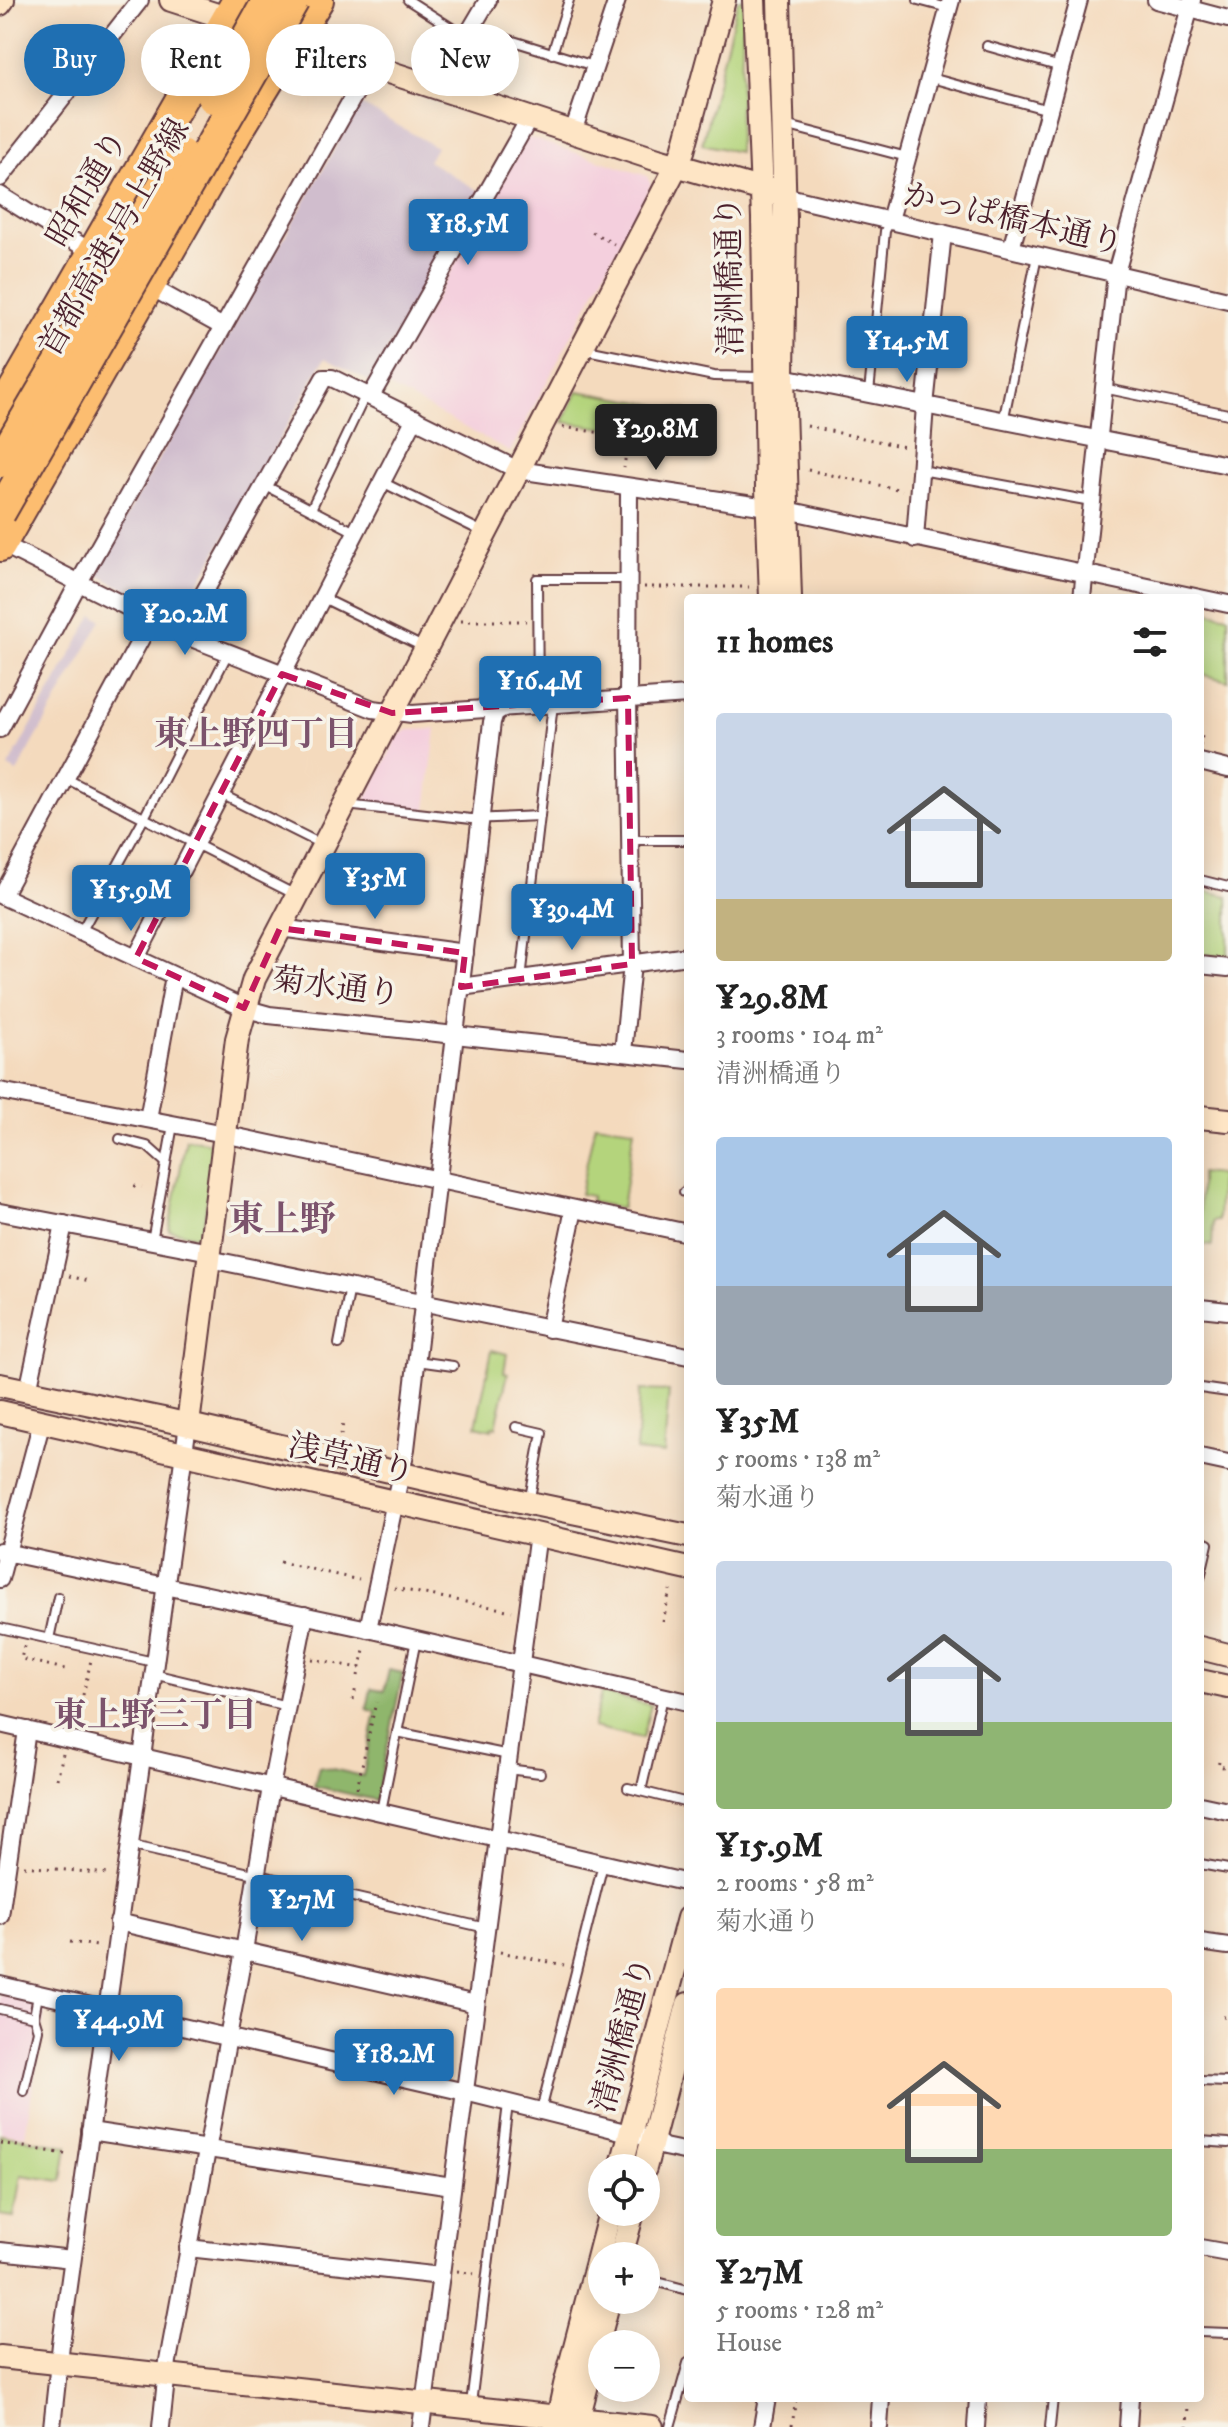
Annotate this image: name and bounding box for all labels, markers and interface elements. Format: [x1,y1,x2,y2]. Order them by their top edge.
chip: Buy [24,24,125,96]
chip: Rent [141,24,250,96]
chip: Filters [266,24,395,96]
chip: New [411,24,519,96]
street label: 首都高速1号上野線 [31,112,199,364]
street label: 昭和通り [39,124,137,254]
street label: かっぱ橋本通り [899,175,1127,265]
street label: 清洲橋通り [710,196,752,356]
pin: ¥18.5M [403,199,533,267]
text: ¥18.5M [427,208,509,241]
pin: ¥14.5M [842,316,972,384]
text: ¥14.5M [864,325,950,358]
pin: ¥29.8M [591,404,721,472]
text: ¥29.8M [613,413,699,446]
pin: ¥20.2M [120,589,250,657]
text: ¥20.2M [142,598,228,631]
icon: filters [1128,620,1172,664]
text: 11 homes [716,621,833,663]
pin: ¥16.4M [475,656,605,724]
text: ¥16.4M [497,665,583,698]
district label: 東上野四丁目 [154,714,358,756]
icon: home [872,765,1016,909]
pin: ¥35M [328,853,422,921]
text: ¥35M [343,862,407,895]
pin: ¥15.9M [66,865,196,933]
text: ¥15.9M [90,874,172,907]
pin: ¥39.4M [507,884,637,952]
text: ¥39.4M [529,893,615,926]
street label: 菊水通り [270,960,402,1016]
text: ¥29.8M [716,977,829,1019]
text: 3 rooms · 104 m² [716,1019,883,1052]
text: 清洲橋通り [716,1058,846,1091]
icon: home [872,1189,1016,1333]
district label: 東上野 [228,1198,336,1243]
text: ¥35M [716,1401,799,1443]
street label: 浅草通り [284,1426,418,1494]
text: 5 rooms · 138 m² [716,1443,880,1476]
text: 菊水通り [716,1482,820,1515]
icon: home [872,1613,1016,1757]
district label: 東上野三丁目 [53,1695,257,1737]
text: ¥15.9M [716,1825,823,1867]
text: 2 rooms · 58 m² [716,1867,874,1900]
pin: ¥27M [255,1875,349,1943]
text: ¥27M [268,1884,336,1917]
text: 菊水通り [716,1906,820,1939]
street label: 清洲橋通り [584,1953,664,2117]
pin: ¥44.9M [54,1995,184,2063]
text: ¥44.9M [74,2004,164,2037]
pin: ¥18.2M [329,2029,459,2097]
text: ¥18.2M [353,2038,435,2071]
icon: home [872,2040,1016,2184]
map controls [588,2154,660,2402]
button: locate [588,2154,660,2226]
button: + [588,2242,660,2314]
text: ¥27M [716,2252,804,2294]
text: 5 rooms · 128 m² [716,2294,883,2327]
text: House [716,2327,782,2360]
button: − [588,2330,660,2402]

